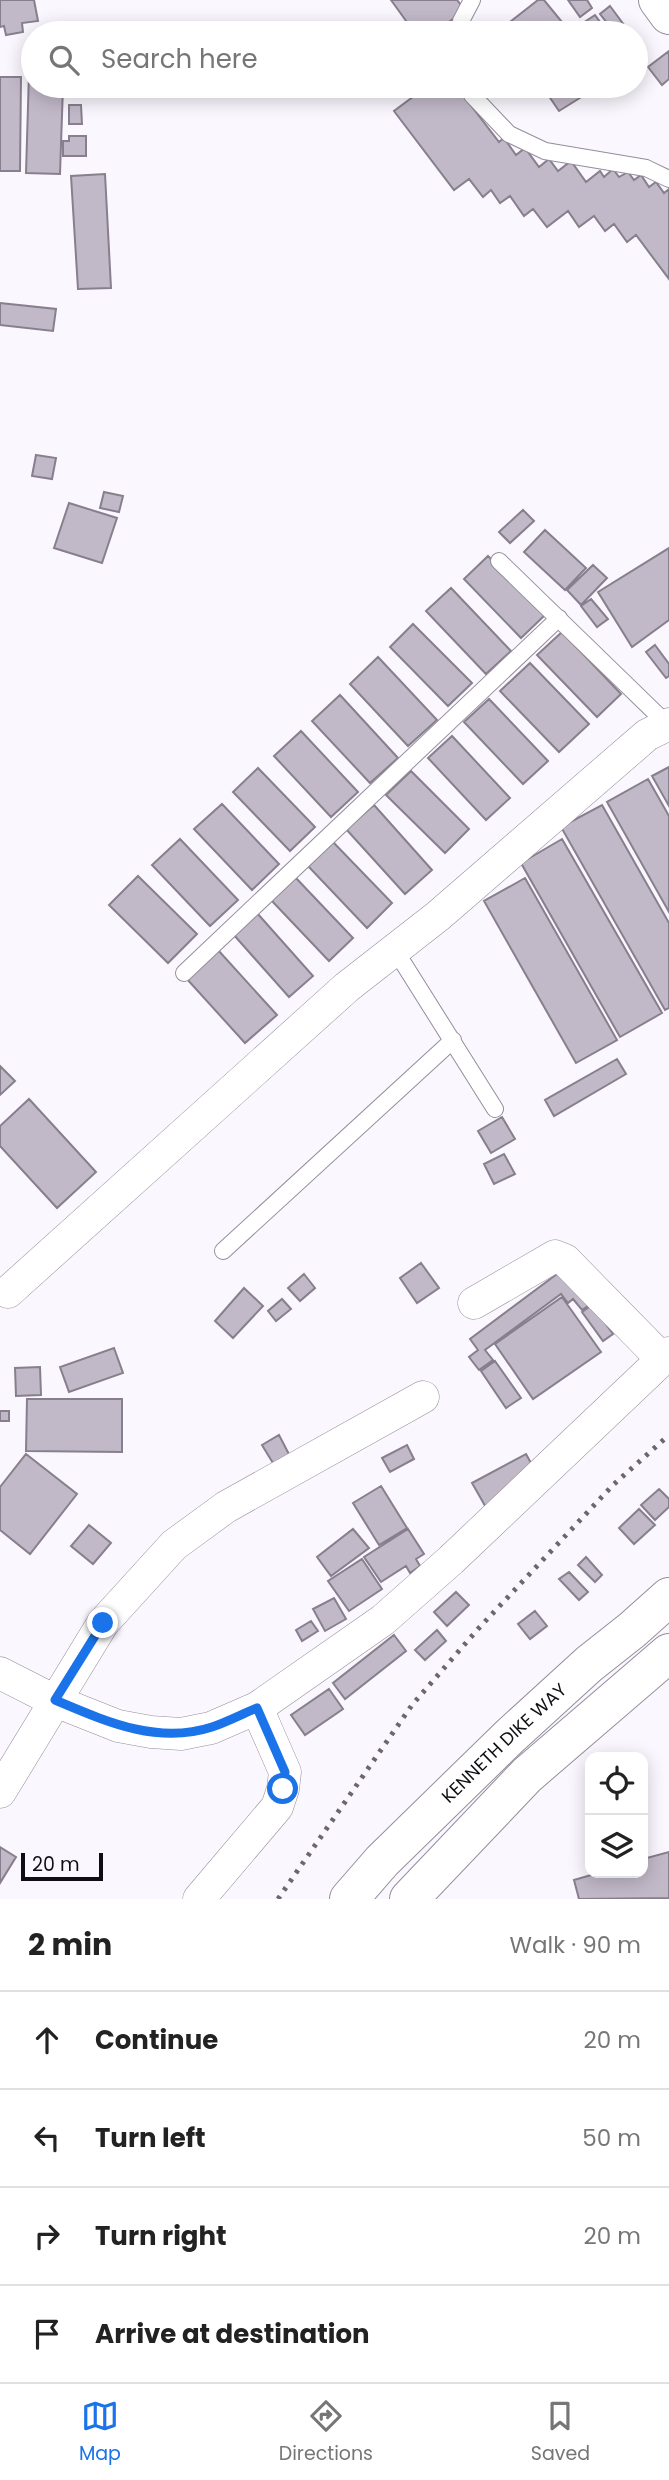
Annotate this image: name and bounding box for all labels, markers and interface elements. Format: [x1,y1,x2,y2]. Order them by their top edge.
search box [21,21,648,98]
icon: search [45,41,83,79]
text: Search here [101,41,258,77]
route end [87,1607,118,1638]
street label: KENNETH DIKE WAY [436,1677,572,1808]
map controls [585,1752,648,1878]
button: locate [585,1752,648,1815]
route start [267,1773,298,1804]
button: layers [585,1815,648,1878]
scale bar [21,1850,103,1882]
text: 20 m [32,1851,80,1878]
text: 2 min [28,1923,112,1966]
text: Walk · 90 m [510,1929,641,1961]
icon: ahead [28,2021,66,2059]
text: Continue [95,2022,218,2058]
text: 20 m [583,2024,641,2056]
icon: left [28,2119,66,2157]
text: Turn left [95,2120,206,2156]
text: 50 m [582,2122,641,2154]
icon: right [28,2217,66,2255]
text: Turn right [95,2218,227,2254]
text: 20 m [583,2220,641,2252]
icon: arrive [28,2315,66,2353]
text: Arrive at destination [95,2316,370,2352]
tab: Map [79,2397,121,2468]
tab: Directions [279,2397,373,2468]
tab: Saved [531,2397,590,2468]

